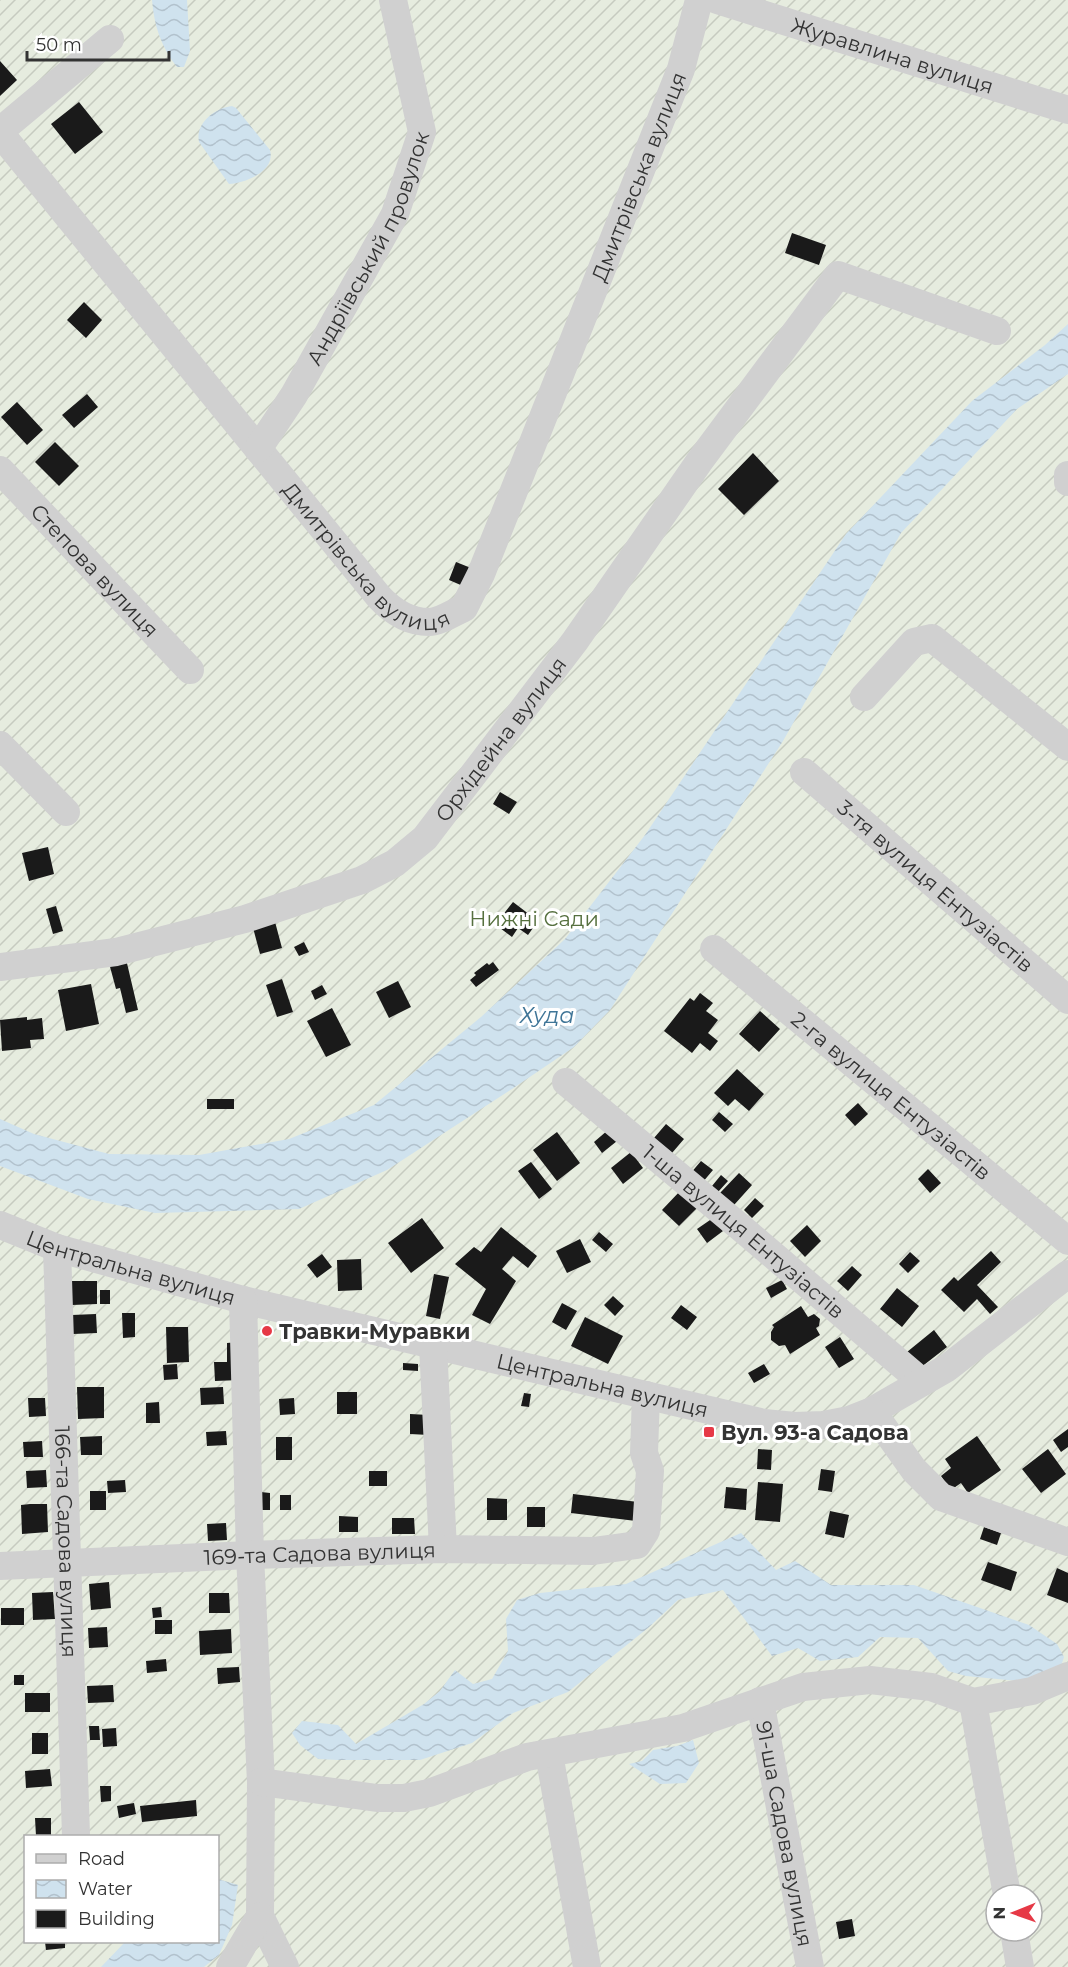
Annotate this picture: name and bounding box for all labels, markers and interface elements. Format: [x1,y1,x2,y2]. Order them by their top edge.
street label: Журавлина вулиця [788,12,997,98]
scale bar [27,24,170,62]
text: 50 m [36,34,82,56]
street label: Дмитрівська вулиця [586,68,691,285]
street label: Андріївський провулок [301,128,434,369]
street label: Дмитрівська вулиця [278,477,454,635]
street label: Степова вулиця [26,498,164,642]
street label: Орхідейна вулиця [430,652,571,826]
street label: 3-тя вулиця Ентузіастів [833,794,1039,977]
park label: Нижні Сади [469,906,599,931]
water label: Худа [519,1002,574,1029]
street label: 2-га вулиця Ентузіастів [787,1006,996,1185]
street label: 1-ша вулиця Ентузіастів [638,1139,850,1323]
street label: Центральна вулиця [23,1225,238,1310]
place label: Травки-Муравки [279,1319,470,1344]
marker: Травки-Муравки [260,1324,274,1338]
street label: Центральна вулиця [494,1348,711,1422]
place label: Вул. 93-а Садова [721,1420,909,1445]
street label: 166-та Садова вулиця [50,1425,83,1658]
marker: Вул. 93-а Садова [702,1425,716,1439]
street label: 169-та Садова вулиця [203,1537,436,1570]
street label: 91-ша Садова вулиця [751,1719,818,1949]
legend [24,1835,219,1943]
text: Road [78,1848,125,1870]
text: Water [78,1878,133,1900]
north arrow [984,1883,1044,1943]
text: N [990,1907,1009,1920]
text: Building [78,1908,155,1930]

